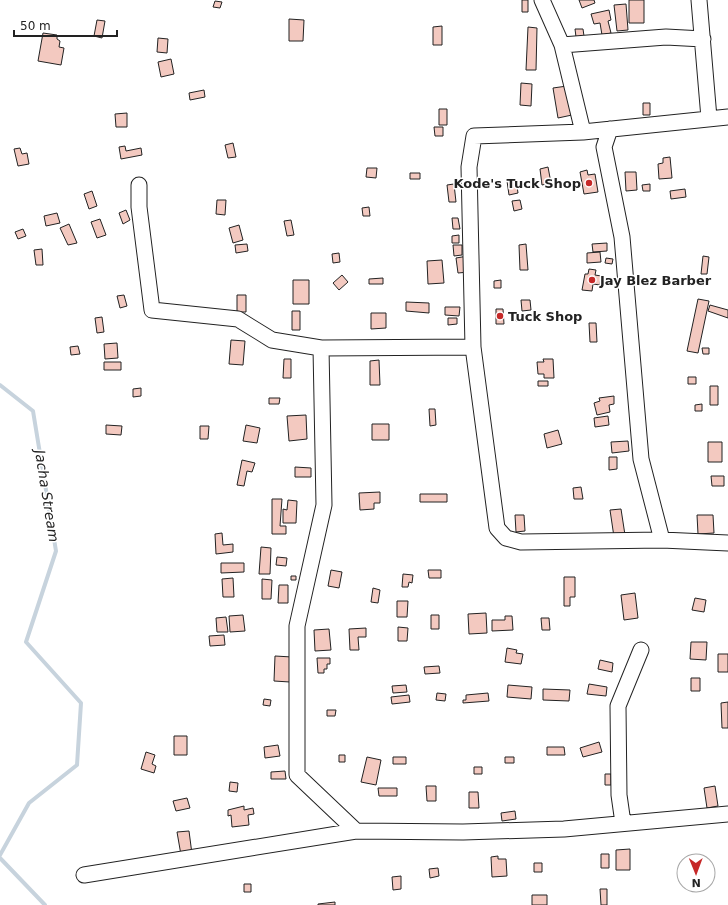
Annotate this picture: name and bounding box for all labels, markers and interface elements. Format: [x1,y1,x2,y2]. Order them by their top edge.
scale bar [14,12,117,38]
text: 50 m [20,19,51,33]
place label: Kode's Tuck Shop [453,176,581,191]
marker: Kode's Tuck Shop [584,178,594,188]
place label: Jay Blez Barber [599,273,712,288]
marker: Jay Blez Barber [587,275,597,285]
place label: Tuck Shop [508,309,582,324]
marker: Tuck Shop [495,311,505,321]
water label: Jacha Stream [31,446,62,543]
north arrow [676,853,716,893]
text: N [691,876,701,889]

